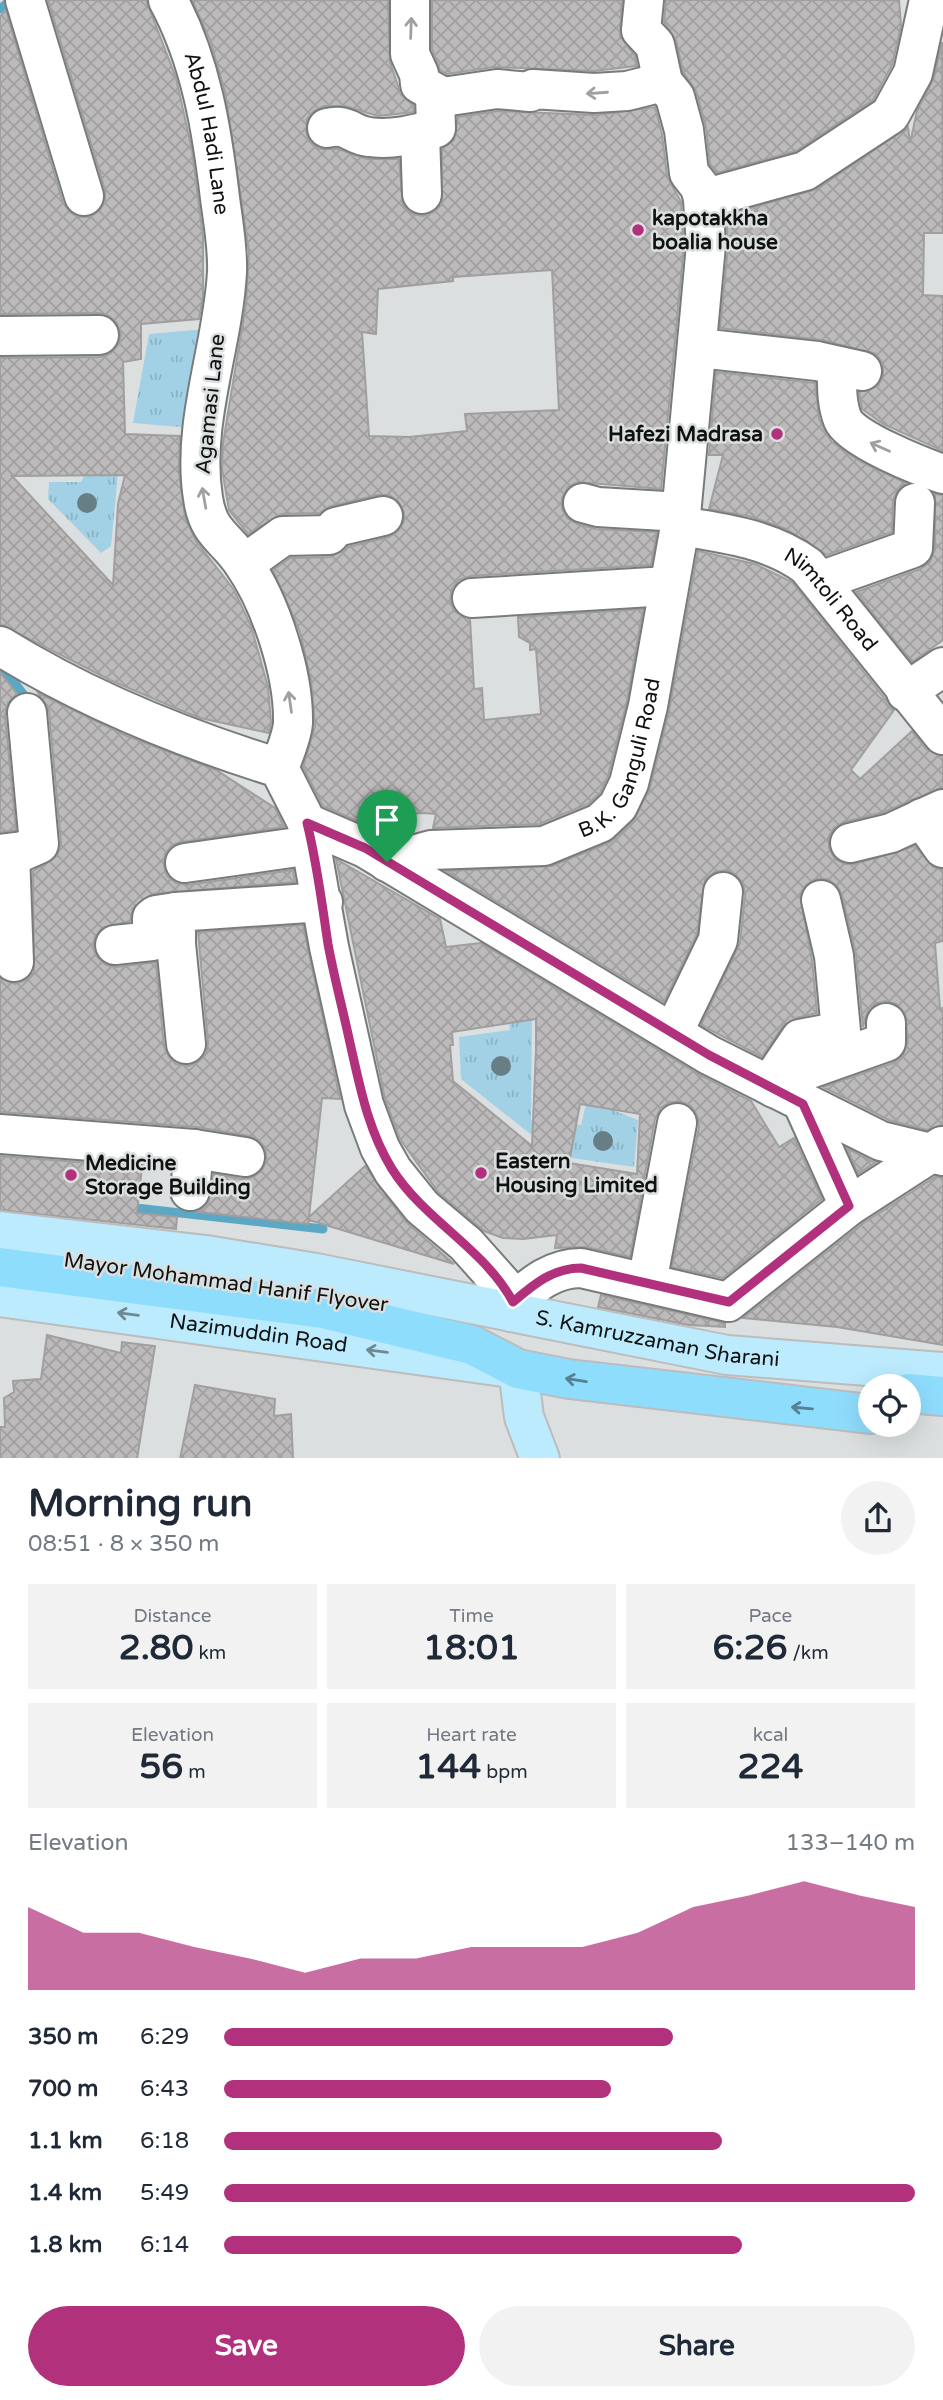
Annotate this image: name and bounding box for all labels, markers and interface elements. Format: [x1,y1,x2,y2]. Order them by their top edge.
one-way arrow [405,17,418,40]
street label: Abdul Hadi Lane [178,49,234,217]
one-way arrow [586,87,608,100]
place label: kapotakkha boalia house [652,206,778,255]
marker: kapotakkha boalia house [630,222,646,238]
street label: Agamasi Lane [191,333,230,475]
place label: Hafezi Madrasa [608,422,763,447]
marker: Hafezi Madrasa [769,426,785,442]
one-way arrow [870,440,891,453]
one-way arrow [197,487,210,510]
street label: Nimtoli Road [780,542,883,656]
street label: B.K. Ganguli Road [575,676,666,844]
one-way arrow [283,692,296,714]
pin [357,790,417,862]
icon: arrive [368,801,406,839]
place label: Eastern Housing Limited [495,1149,658,1198]
place label: Medicine Storage Building [85,1151,251,1200]
marker: Eastern Housing Limited [473,1165,489,1181]
marker: Medicine Storage Building [63,1167,79,1183]
street label: Mayor Mohammad Hanif Flyover [62,1247,390,1318]
street label: S. Kamruzzaman Sharani [534,1305,780,1372]
one-way arrow [117,1307,140,1320]
street label: Nazimuddin Road [168,1309,349,1358]
one-way arrow [366,1345,389,1358]
one-way arrow [565,1373,588,1386]
map controls [858,1374,921,1437]
button: locate [858,1374,921,1437]
one-way arrow [791,1401,814,1414]
text: Morning run [28,1481,252,1527]
button: share [841,1481,915,1555]
text: 08:51 · 8 × 350 m [28,1530,219,1558]
text: Distance [133,1605,212,1627]
text: Time [449,1605,494,1627]
text: Pace [749,1605,792,1627]
text: 2.80 [119,1627,194,1669]
text: 18:01 [423,1627,520,1669]
text: 6:26 [712,1627,787,1669]
text: km [194,1642,226,1664]
text: /km [787,1642,829,1664]
text: Elevation [131,1724,214,1746]
text: Heart rate [426,1724,517,1746]
text: kcal [753,1724,788,1746]
text: 56 [139,1746,183,1788]
text: 144 [415,1746,481,1788]
text: 224 [738,1746,803,1788]
text: m [183,1761,206,1783]
text: bpm [481,1761,528,1783]
text: Elevation [28,1829,129,1857]
text: 133–140 m [786,1829,915,1857]
text: 350 m [28,2023,98,2051]
text: 6:29 [140,2023,189,2051]
text: 700 m [28,2075,98,2103]
text: 6:43 [140,2075,189,2103]
text: 1.1 km [28,2127,103,2155]
text: 6:18 [140,2127,189,2155]
text: 1.4 km [28,2179,102,2207]
text: 5:49 [140,2179,189,2207]
text: 1.8 km [28,2231,102,2259]
text: 6:14 [140,2231,189,2259]
button: Save [28,2306,465,2386]
button: Share [479,2306,915,2386]

